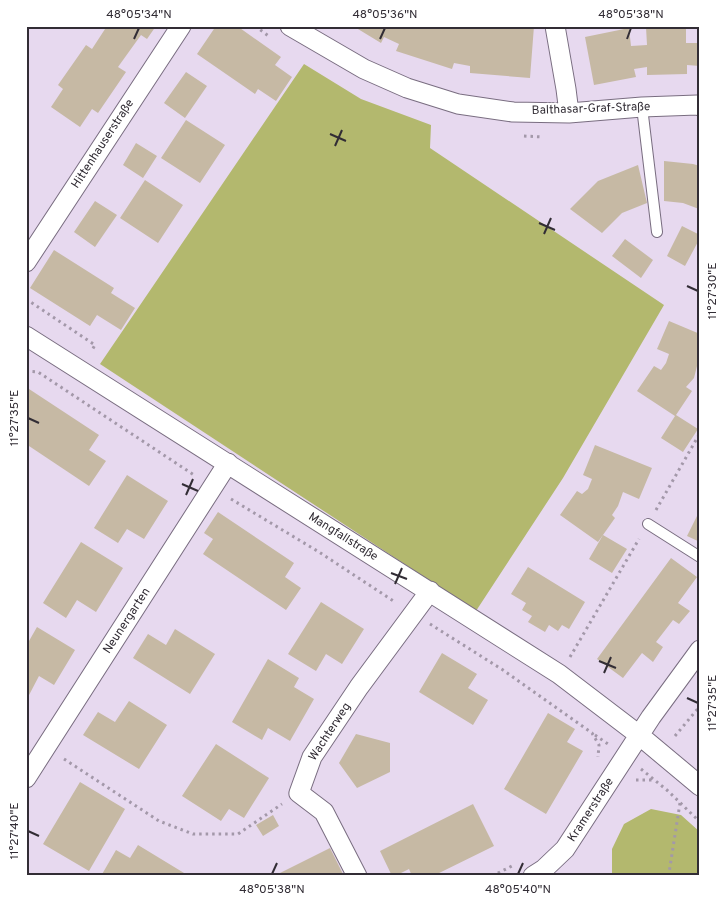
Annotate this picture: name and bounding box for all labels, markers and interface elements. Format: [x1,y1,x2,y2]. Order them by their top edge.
text: 48°05'34"N [106,7,172,23]
text: 48°05'36"N [352,7,418,23]
text: 48°05'38"N [598,7,664,23]
street label: Hittenhauserstraße [68,96,138,192]
street label: Balthasar-Graf-Straße [531,99,651,119]
text: 11°27'30"E [705,263,721,319]
text: 11°27'35"E [7,390,23,446]
street label: Mangfallstraße [305,509,381,565]
street label: Neunergarten [100,585,154,657]
text: 11°27'35"E [705,675,721,731]
street label: Wachterweg [305,700,355,764]
street label: Kramerstraße [564,775,618,845]
text: 11°27'40"E [7,802,23,860]
text: 48°05'38"N [239,882,305,898]
text: 48°05'40"N [485,882,551,898]

